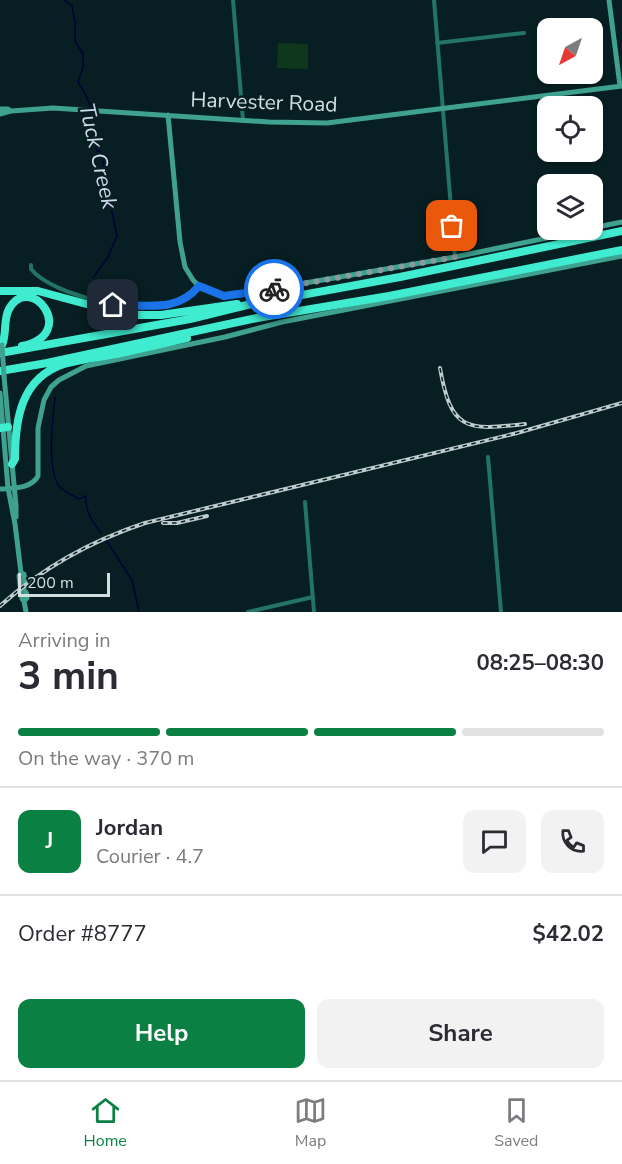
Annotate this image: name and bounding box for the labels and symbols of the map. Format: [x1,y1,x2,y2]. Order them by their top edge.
north arrow [537,18,603,84]
street label: Harvester Road [190,85,338,119]
water label: Tuck Creek [71,100,125,213]
pin [426,200,477,251]
courier [244,259,304,319]
pin [87,279,138,330]
scale bar [18,570,110,598]

